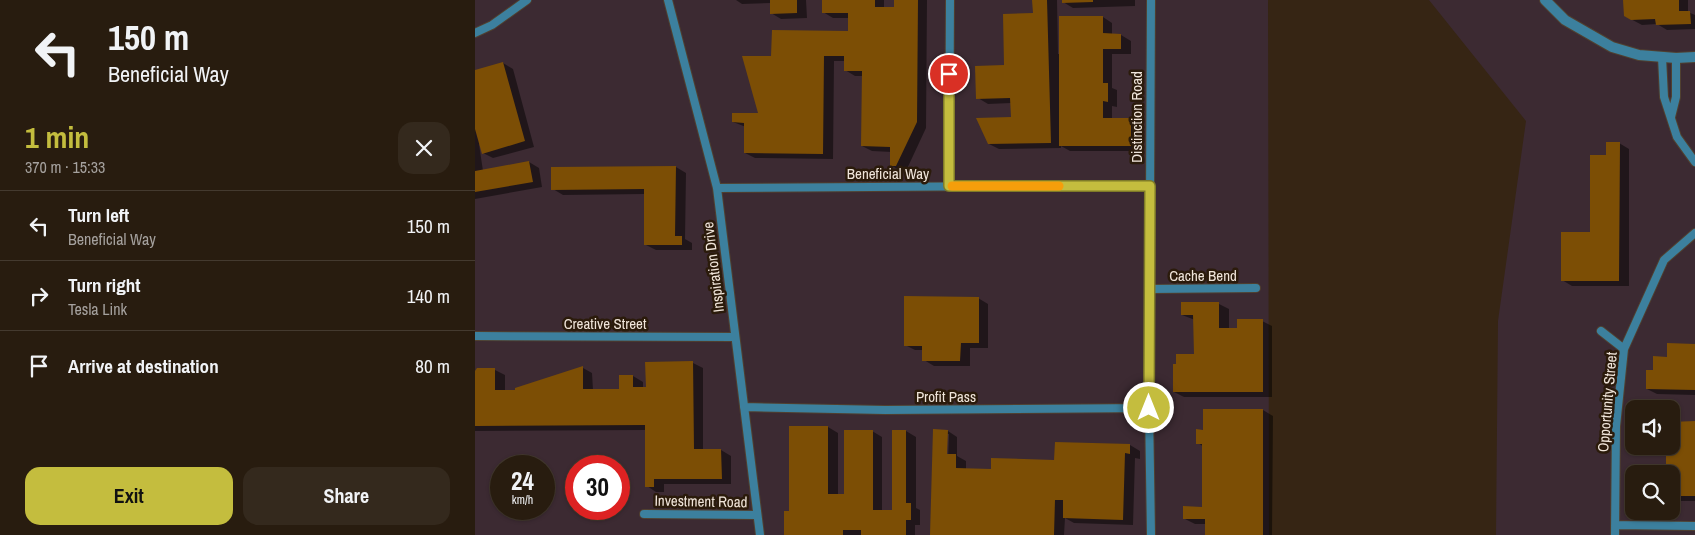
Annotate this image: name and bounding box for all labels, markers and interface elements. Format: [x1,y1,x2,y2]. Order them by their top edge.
text: 150 m [108,14,189,61]
icon: left [25,20,90,85]
pin [928,53,970,95]
text: Beneficial Way [108,59,229,89]
icon: arrive [935,60,963,88]
street label: Distinction Road [1126,71,1147,163]
text: 1 min [25,117,89,157]
button: close [398,122,450,174]
text: 370 m · 15:33 [25,156,105,178]
street label: Beneficial Way [847,163,930,184]
text: Turn left [68,202,129,228]
icon: left [25,212,53,240]
text: 150 m [407,213,450,239]
street label: Inspiration Drive [697,220,729,313]
text: Beneficial Way [68,228,156,250]
street label: Cache Bend [1169,265,1237,286]
text: Turn right [68,272,140,298]
icon: right [25,282,53,310]
text: 140 m [407,283,450,309]
text: Tesla Link [68,298,127,320]
street label: Creative Street [564,313,647,334]
street label: Opportunity Street [1592,350,1622,453]
icon: arrive [25,352,53,380]
text: Arrive at destination [68,353,219,379]
text: 80 m [415,353,450,379]
position arrow [1122,381,1174,433]
street label: Profit Pass [916,386,976,407]
map controls [1625,400,1680,520]
button: sound [1625,400,1680,455]
speed limit sign: 30 [565,455,630,520]
text: 24 [511,464,534,498]
button: search [1625,465,1680,520]
button: Exit [25,467,233,525]
button: Share [243,467,450,525]
street label: Investment Road [654,490,748,512]
text: km/h [512,492,533,508]

